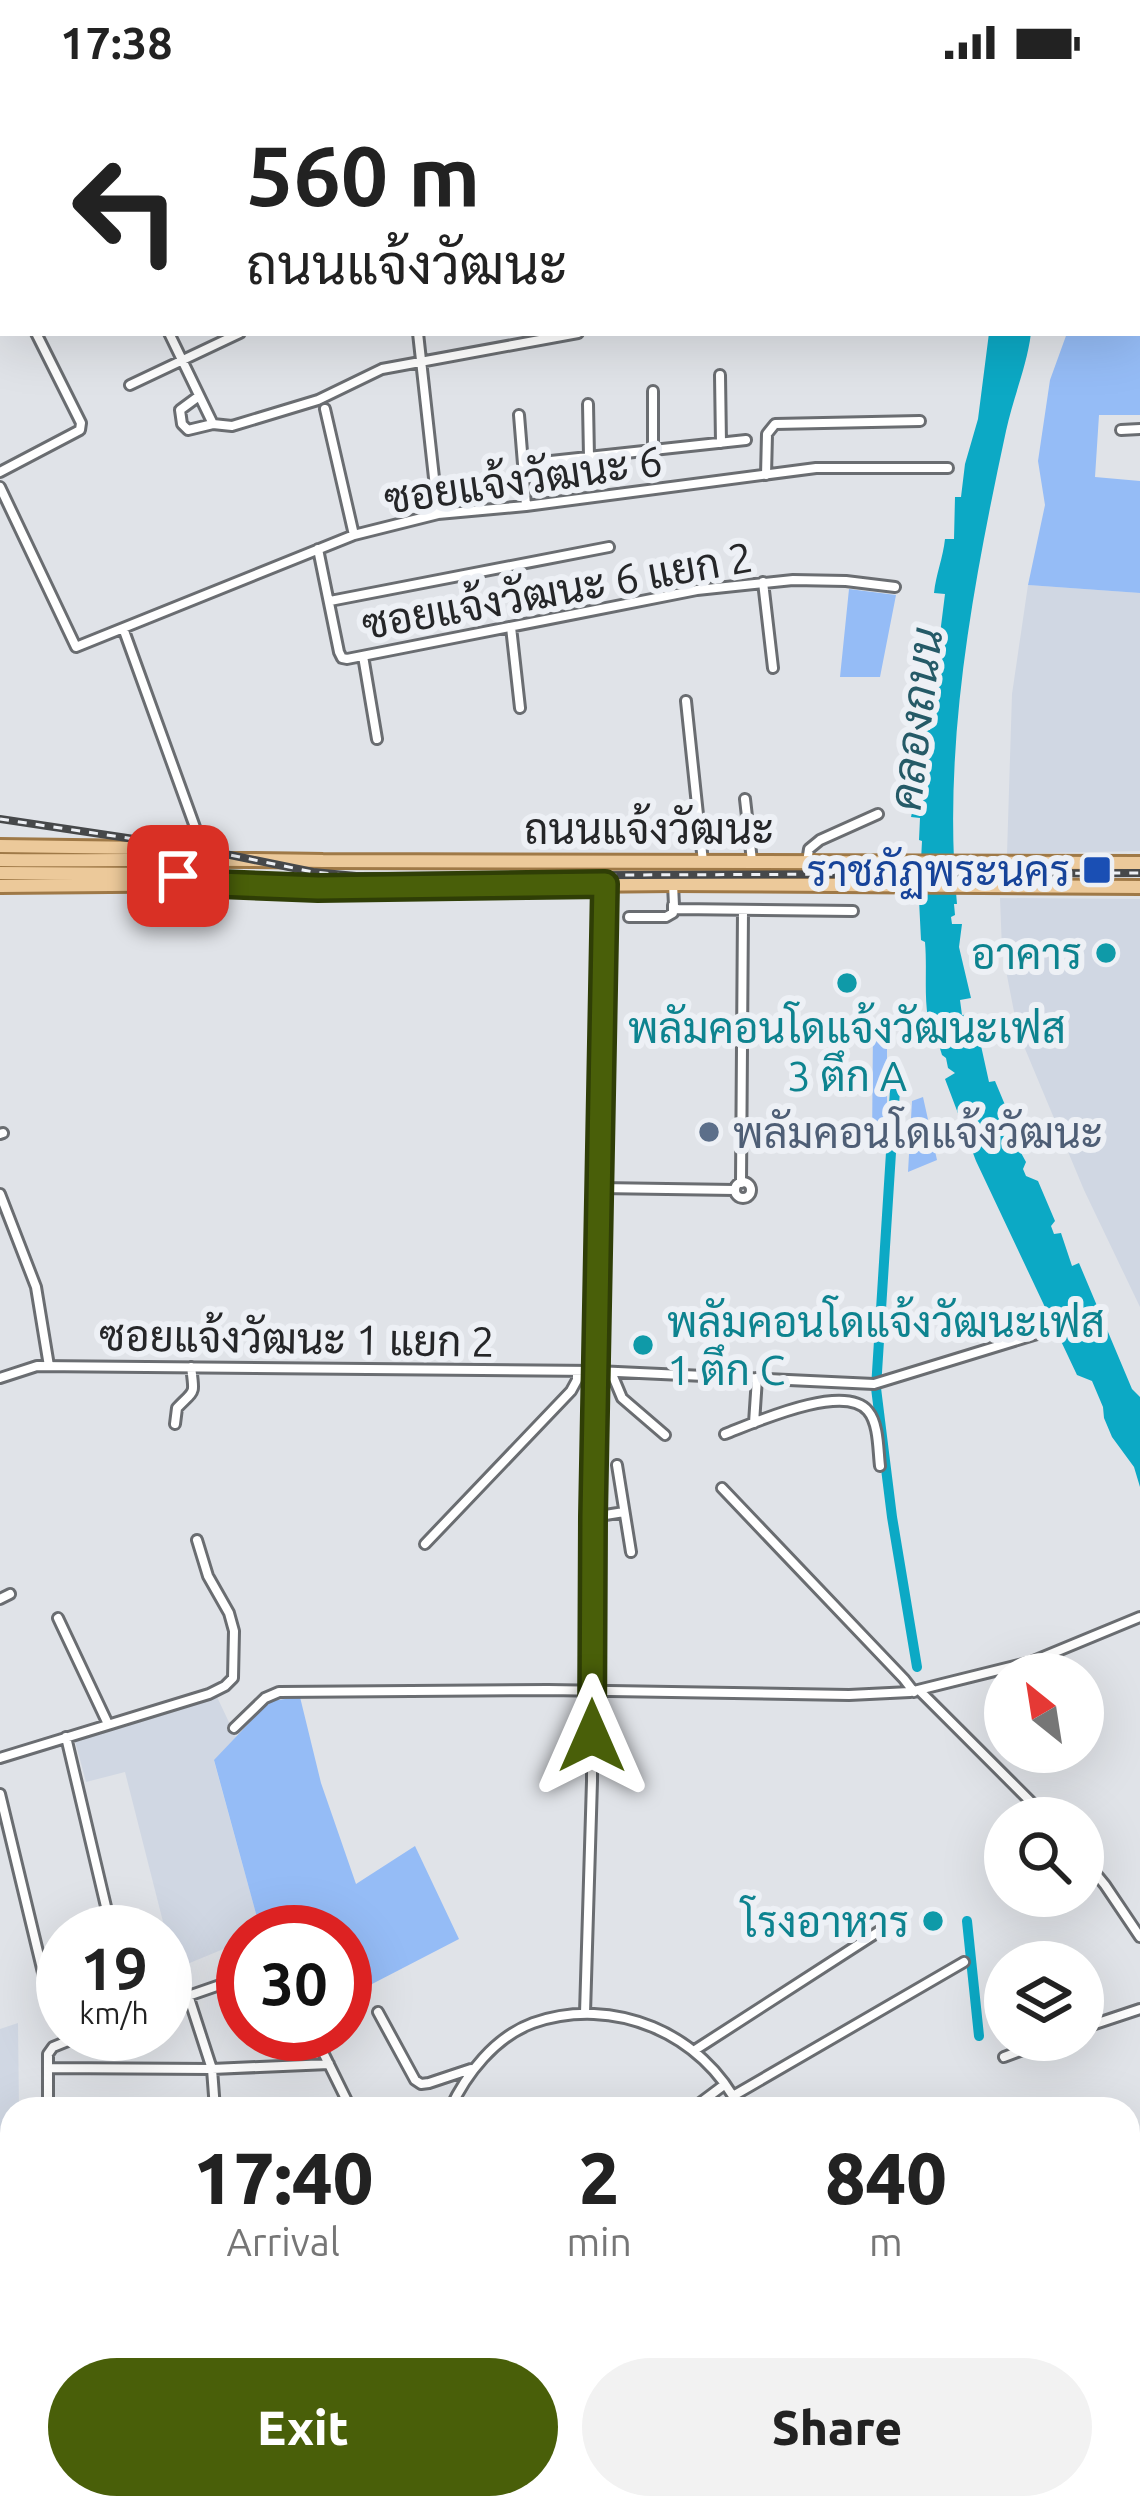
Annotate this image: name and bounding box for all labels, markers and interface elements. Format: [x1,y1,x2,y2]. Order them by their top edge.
text: 17:38 [60,17,173,68]
text: 560 m [246,128,480,222]
icon: left [48,132,204,288]
text: ถนนแจ้งวัฒนะ [246,234,568,294]
street label: ซอยแจ้งวัฒนะ 6 [381,434,665,522]
street label: ซอยแจ้งวัฒนะ 6 แยก 2 [358,531,756,647]
water label: คลองถนน [879,625,951,813]
street label: ถนนแจ้งวัฒนะ [524,803,774,852]
pin [127,825,229,927]
icon: arrive [145,843,211,909]
place label: ราชภัฏพระนคร [807,847,1070,900]
marker: ราชภัฏพระนคร [1081,854,1113,886]
place label: อาคาร [971,930,1082,977]
marker: อาคาร [1093,940,1119,966]
marker: พลัมคอนโดแจ้งวัฒนะเฟส 3 ตึก A [834,970,860,996]
place label: พลัมคอนโดแจ้งวัฒนะเฟส 3 ตึก A [628,1001,1066,1099]
place label: พลัมคอนโดแจ้งวัฒนะ [733,1106,1103,1156]
marker: พลัมคอนโดแจ้งวัฒนะ [696,1119,722,1145]
place label: พลัมคอนโดแจ้งวัฒนะเฟส 1 ตึก C [667,1295,1105,1393]
street label: ซอยแจ้งวัฒนะ 1 แยก 2 [99,1309,495,1365]
marker: พลัมคอนโดแจ้งวัฒนะเฟส 1 ตึก C [630,1332,656,1358]
north arrow [984,1653,1104,1773]
map controls [984,1653,1104,2061]
position arrow [529,1673,655,1799]
button: search [984,1797,1104,1917]
place label: โรงอาหาร [739,1895,909,1945]
speed limit sign: 30 [216,1905,372,2061]
marker: โรงอาหาร [920,1908,946,1934]
text: 19 [80,1934,148,2001]
button: layers [984,1941,1104,2061]
text: km/h [79,1996,149,2030]
text: 17:40 [193,2137,373,2218]
text: 2 [579,2137,619,2218]
text: 840 [825,2137,947,2218]
text: Arrival [226,2220,340,2263]
text: min [566,2220,632,2263]
text: m [869,2220,903,2263]
button: Exit [48,2358,558,2496]
button: Share [582,2358,1092,2496]

